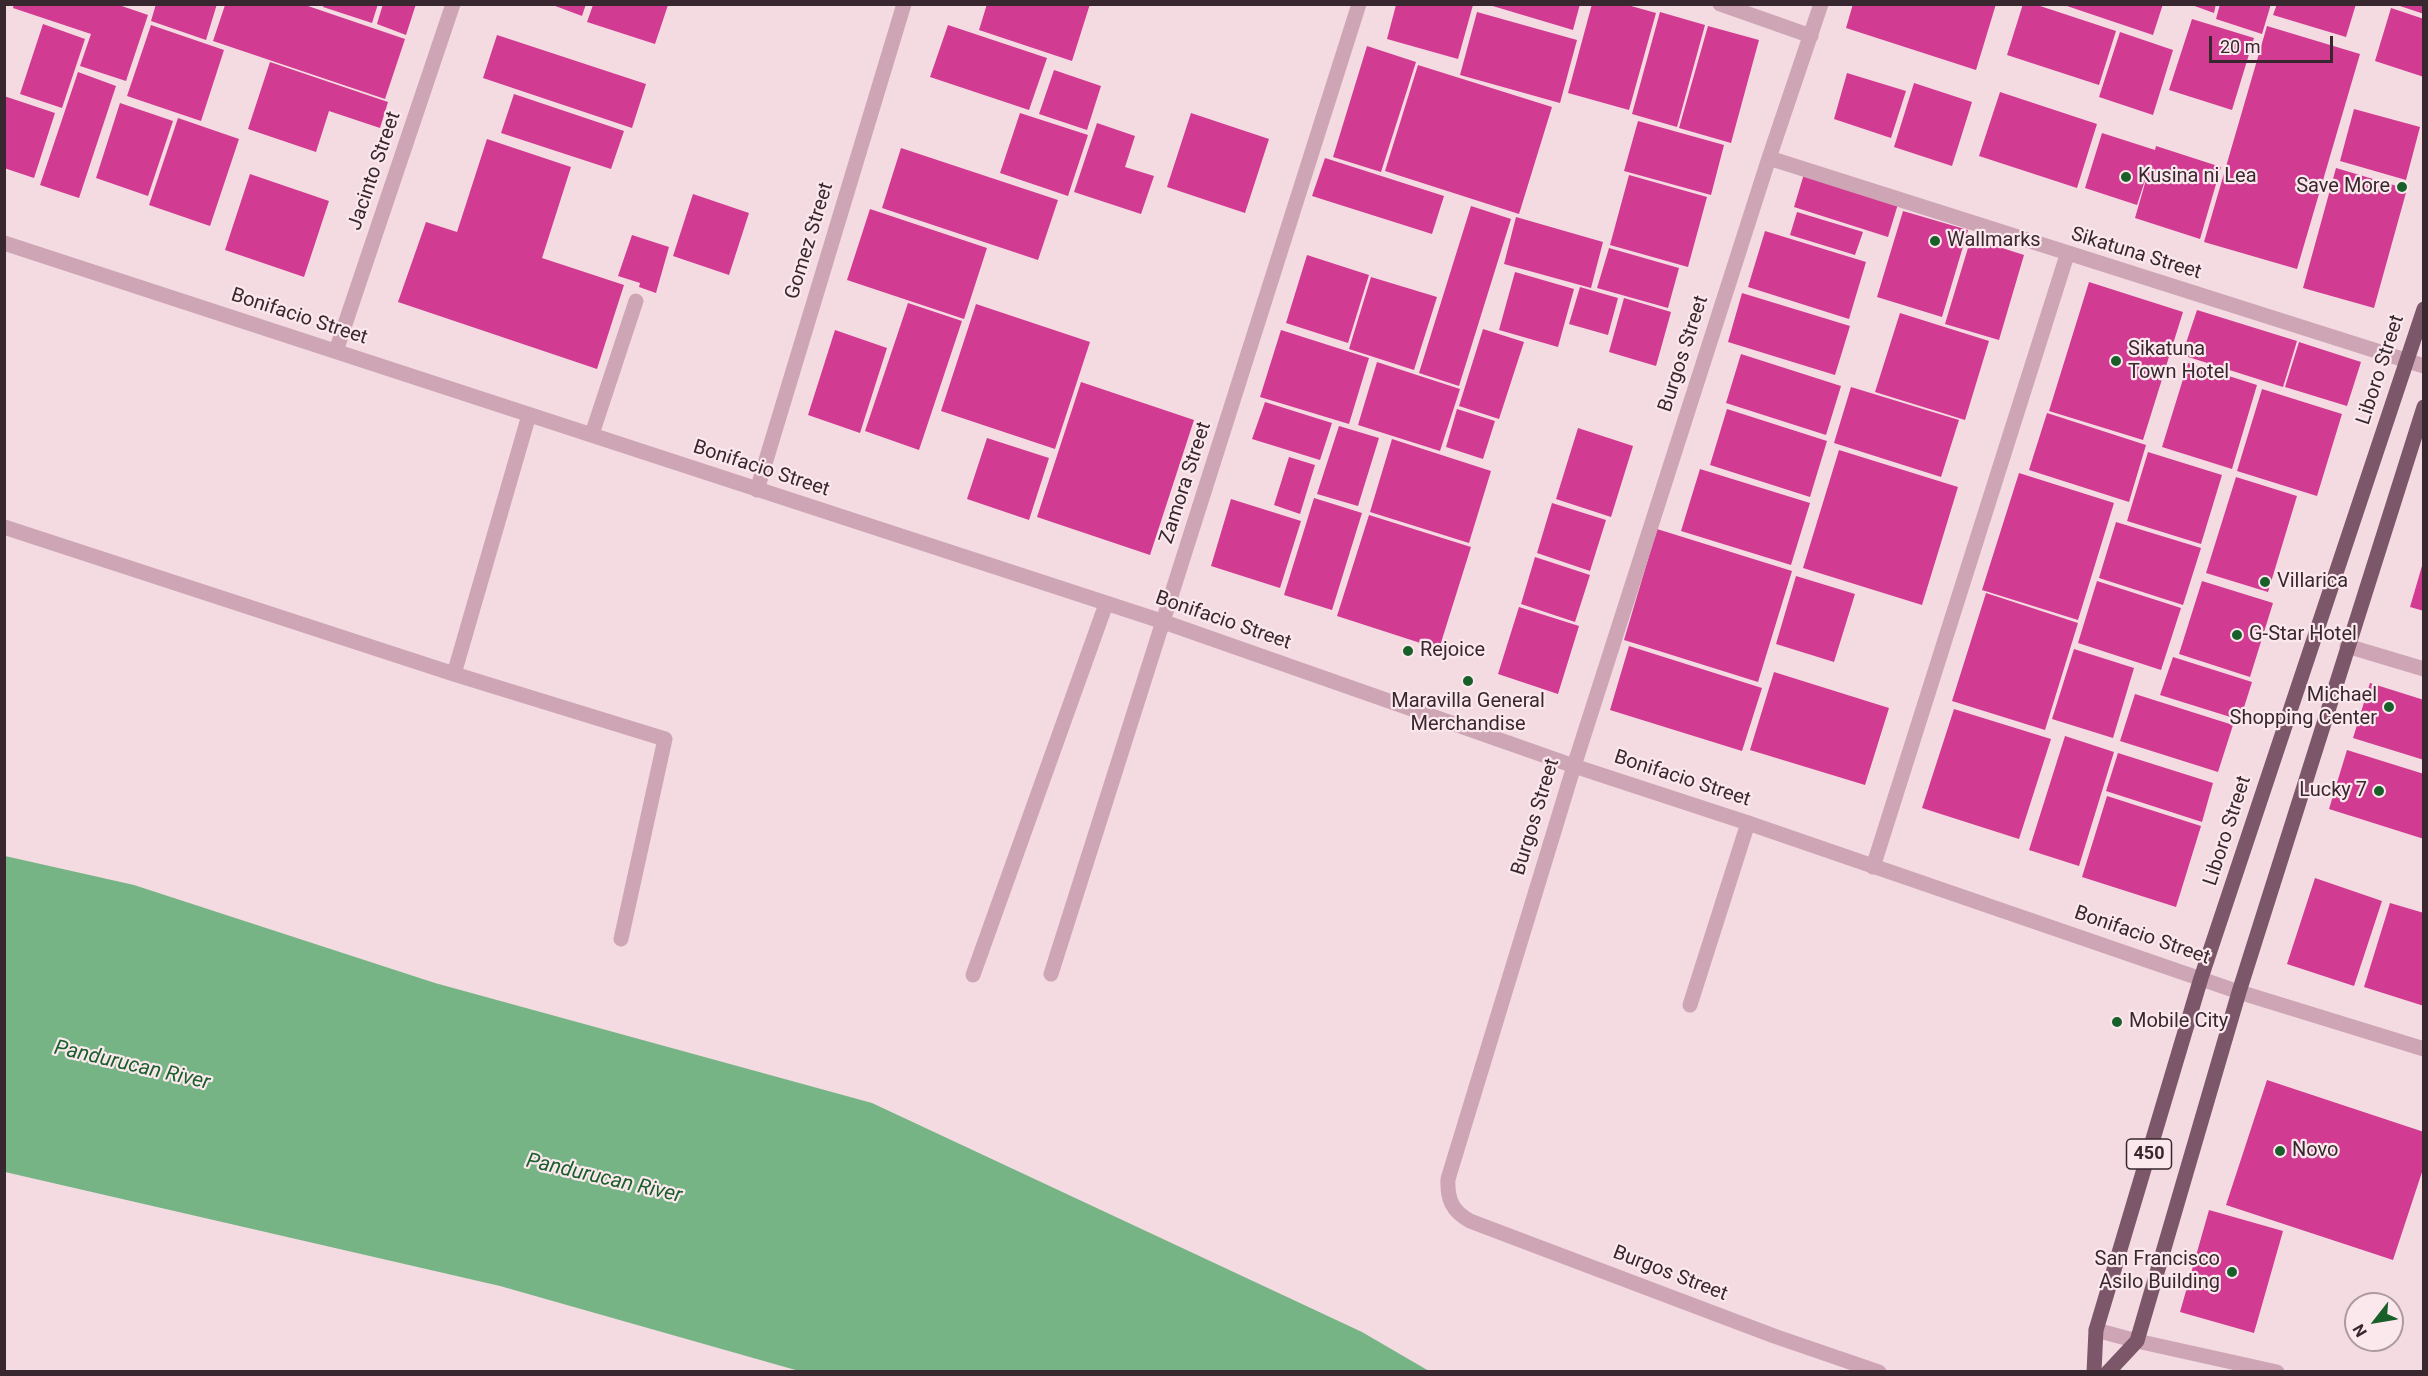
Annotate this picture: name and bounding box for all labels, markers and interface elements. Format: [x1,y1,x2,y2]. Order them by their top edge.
scale bar [2212,24,2336,62]
text: 20 m [2220,36,2260,57]
street label: Jacinto Street [344,109,406,233]
place label: Kusina ni Lea [2138,165,2257,189]
marker: Kusina ni Lea [2119,170,2133,184]
place label: Save More [2296,175,2390,199]
street label: Gomez Street [781,180,839,302]
marker: Save More [2395,180,2409,194]
street label: Sikatuna Street [2068,223,2204,285]
place label: Wallmarks [1947,229,2041,253]
marker: Wallmarks [1928,234,1942,248]
street label: Bonifacio Street [228,284,370,350]
street label: Burgos Street [1654,293,1714,415]
street label: Liboro Street [2352,312,2410,428]
place label: Sikatuna Town Hotel [2128,338,2229,385]
marker: Sikatuna Town Hotel [2109,354,2123,368]
street label: Zamora Street [1155,419,1217,547]
street label: Bonifacio Street [690,436,832,502]
place label: Villarica [2277,570,2348,594]
marker: Villarica [2258,575,2272,589]
street label: Bonifacio Street [1152,587,1294,655]
place label: G-Star Hotel [2249,623,2357,647]
marker: G-Star Hotel [2230,628,2244,642]
place label: Rejoice [1420,639,1485,663]
marker: Rejoice [1401,644,1415,658]
marker: Maravilla General Merchandise [1461,674,1475,688]
place label: Michael Shopping Center [2230,684,2377,731]
place label: Maravilla General Merchandise [1391,690,1545,737]
marker: Michael Shopping Center [2382,700,2396,714]
street label: Bonifacio Street [1611,746,1753,812]
street label: Burgos Street [1507,756,1565,878]
street label: Liboro Street [2199,773,2257,889]
place label: Lucky 7 [2299,779,2367,803]
marker: Lucky 7 [2372,784,2386,798]
street label: Bonifacio Street [2071,902,2213,970]
place label: Mobile City [2129,1010,2228,1034]
marker: Mobile City [2110,1015,2124,1029]
water label: Pandurucan River [52,1036,212,1096]
road number: 450 [2126,1139,2172,1169]
place label: Novo [2292,1139,2338,1163]
marker: Novo [2273,1144,2287,1158]
water label: Pandurucan River [524,1149,684,1209]
street label: Burgos Street [1609,1241,1731,1307]
place label: San Francisco Asilo Building [2095,1248,2220,1295]
marker: San Francisco Asilo Building [2225,1265,2239,1279]
north arrow [2344,1292,2404,1352]
text: N [2349,1321,2371,1340]

